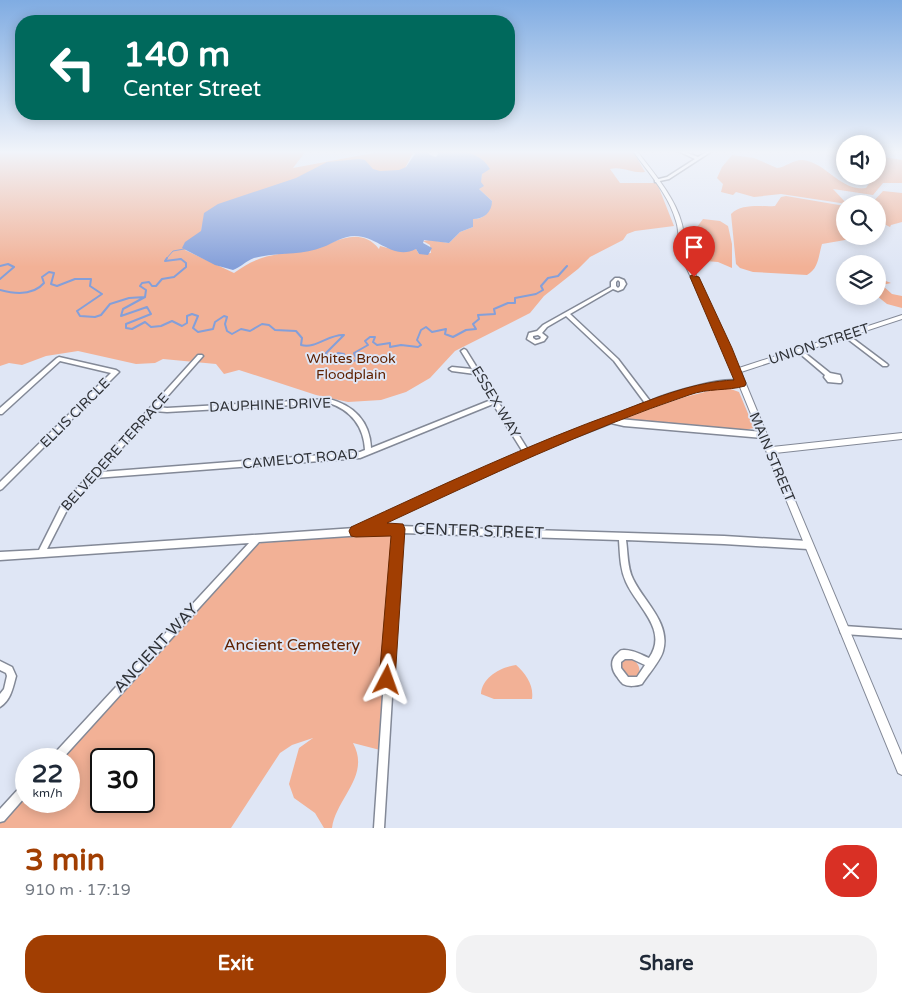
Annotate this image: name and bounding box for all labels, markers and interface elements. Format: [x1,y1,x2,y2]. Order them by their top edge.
text: 140 m [123,34,230,76]
icon: left [40,35,105,100]
text: Center Street [123,76,261,102]
map controls [836,135,886,305]
button: sound [836,135,886,185]
button: search [836,195,886,245]
pin [673,226,715,277]
icon: arrive [680,233,708,261]
button: layers [836,255,886,305]
street label: UNION STREET [766,320,872,368]
park label: Whites Brook Floodplain [306,350,396,383]
street label: ESSEX WAY [468,363,524,441]
street label: ELLIS CIRCLE [37,375,113,451]
street label: BELVEDERE TERRACE [58,389,173,515]
street label: DAUPHINE DRIVE [209,394,331,416]
street label: MAIN STREET [745,410,799,505]
street label: CAMELOT ROAD [242,445,358,473]
street label: CENTER STREET [414,519,545,543]
street label: ANCIENT WAY [110,599,202,697]
park label: Ancient Cemetery [224,635,361,655]
position arrow [360,653,412,705]
speed limit sign: 30 [90,748,155,813]
text: 22 [32,759,63,789]
text: km/h [32,786,63,800]
text: 3 min [25,842,105,879]
button: close [825,845,877,897]
text: 910 m · 17:19 [25,880,131,900]
button: Exit [25,935,446,993]
button: Share [456,935,877,993]

